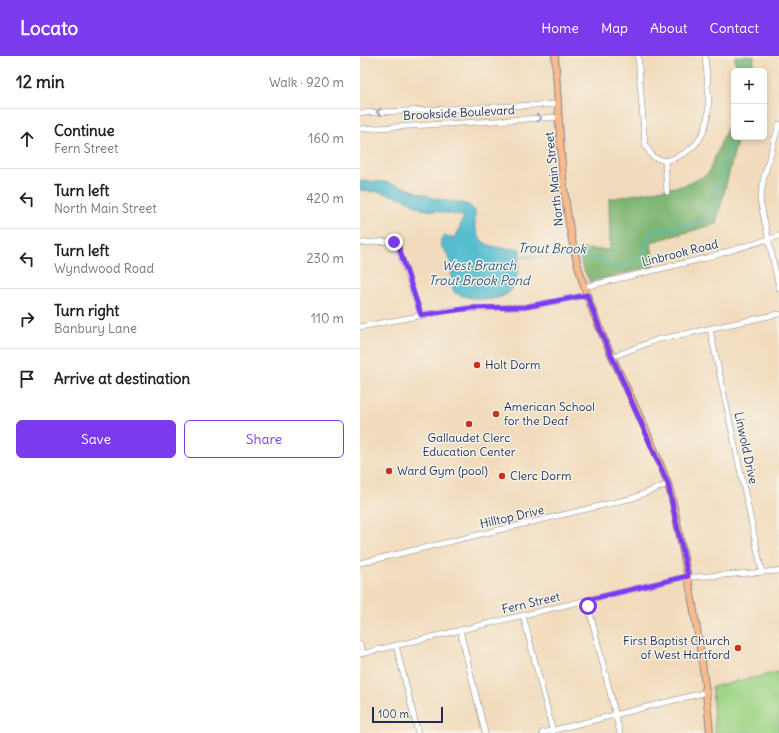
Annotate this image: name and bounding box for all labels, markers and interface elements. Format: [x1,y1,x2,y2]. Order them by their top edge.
text: Locato [20,16,78,40]
text: Home [541,19,579,37]
text: Map [601,19,628,37]
text: About [650,19,688,37]
text: Contact [710,19,759,37]
map controls [731,68,767,140]
button: + [731,68,767,104]
text: 12 min [16,71,65,93]
text: Walk · 920 m [269,74,344,91]
street label: Brookside Boulevard [403,102,515,123]
button: − [731,104,767,140]
one-way arrow [376,108,382,117]
one-way arrow [536,114,542,123]
text: Continue [54,121,115,140]
icon: ahead [16,128,38,150]
text: 160 m [308,130,344,147]
street label: North Main Street [541,131,566,227]
text: Fern Street [54,140,118,157]
text: Turn left [54,181,109,200]
icon: left [16,188,38,210]
text: 420 m [306,190,344,207]
text: North Main Street [54,200,157,217]
route end [385,233,403,251]
street label: Linbrook Road [640,236,720,269]
water label: Trout Brook [518,239,588,258]
text: Turn left [54,241,109,260]
icon: left [16,248,38,270]
text: 230 m [306,250,344,267]
water label: West Branch Trout Brook Pond [428,257,532,289]
text: Wyndwood Road [54,260,154,277]
text: Turn right [54,301,119,320]
icon: right [16,308,38,330]
text: 110 m [311,310,344,327]
text: Banbury Lane [54,320,137,337]
place label: Holt Dorm [485,357,541,372]
marker: Holt Dorm [472,360,482,370]
icon: arrive [16,368,38,390]
text: Arrive at destination [54,369,190,388]
place label: American School for the Deaf [504,399,595,428]
marker: American School for the Deaf [491,409,501,419]
street label: Linwold Drive [732,411,761,485]
marker: Gallaudet Clerc Education Center [464,419,474,429]
button: Save [16,420,176,458]
button: Share [184,420,344,458]
place label: Gallaudet Clerc Education Center [422,430,516,459]
place label: Ward Gym (pool) [397,463,488,478]
marker: Ward Gym (pool) [384,466,394,476]
place label: Clerc Dorm [510,468,572,483]
marker: Clerc Dorm [497,471,507,481]
street label: Hilltop Drive [478,502,546,531]
street label: Fern Street [500,589,561,616]
route start [579,597,597,615]
place label: First Baptist Church of West Hartford [623,633,730,662]
marker: First Baptist Church of West Hartford [733,643,743,653]
scale bar [372,705,443,724]
text: 100 m [378,707,409,721]

